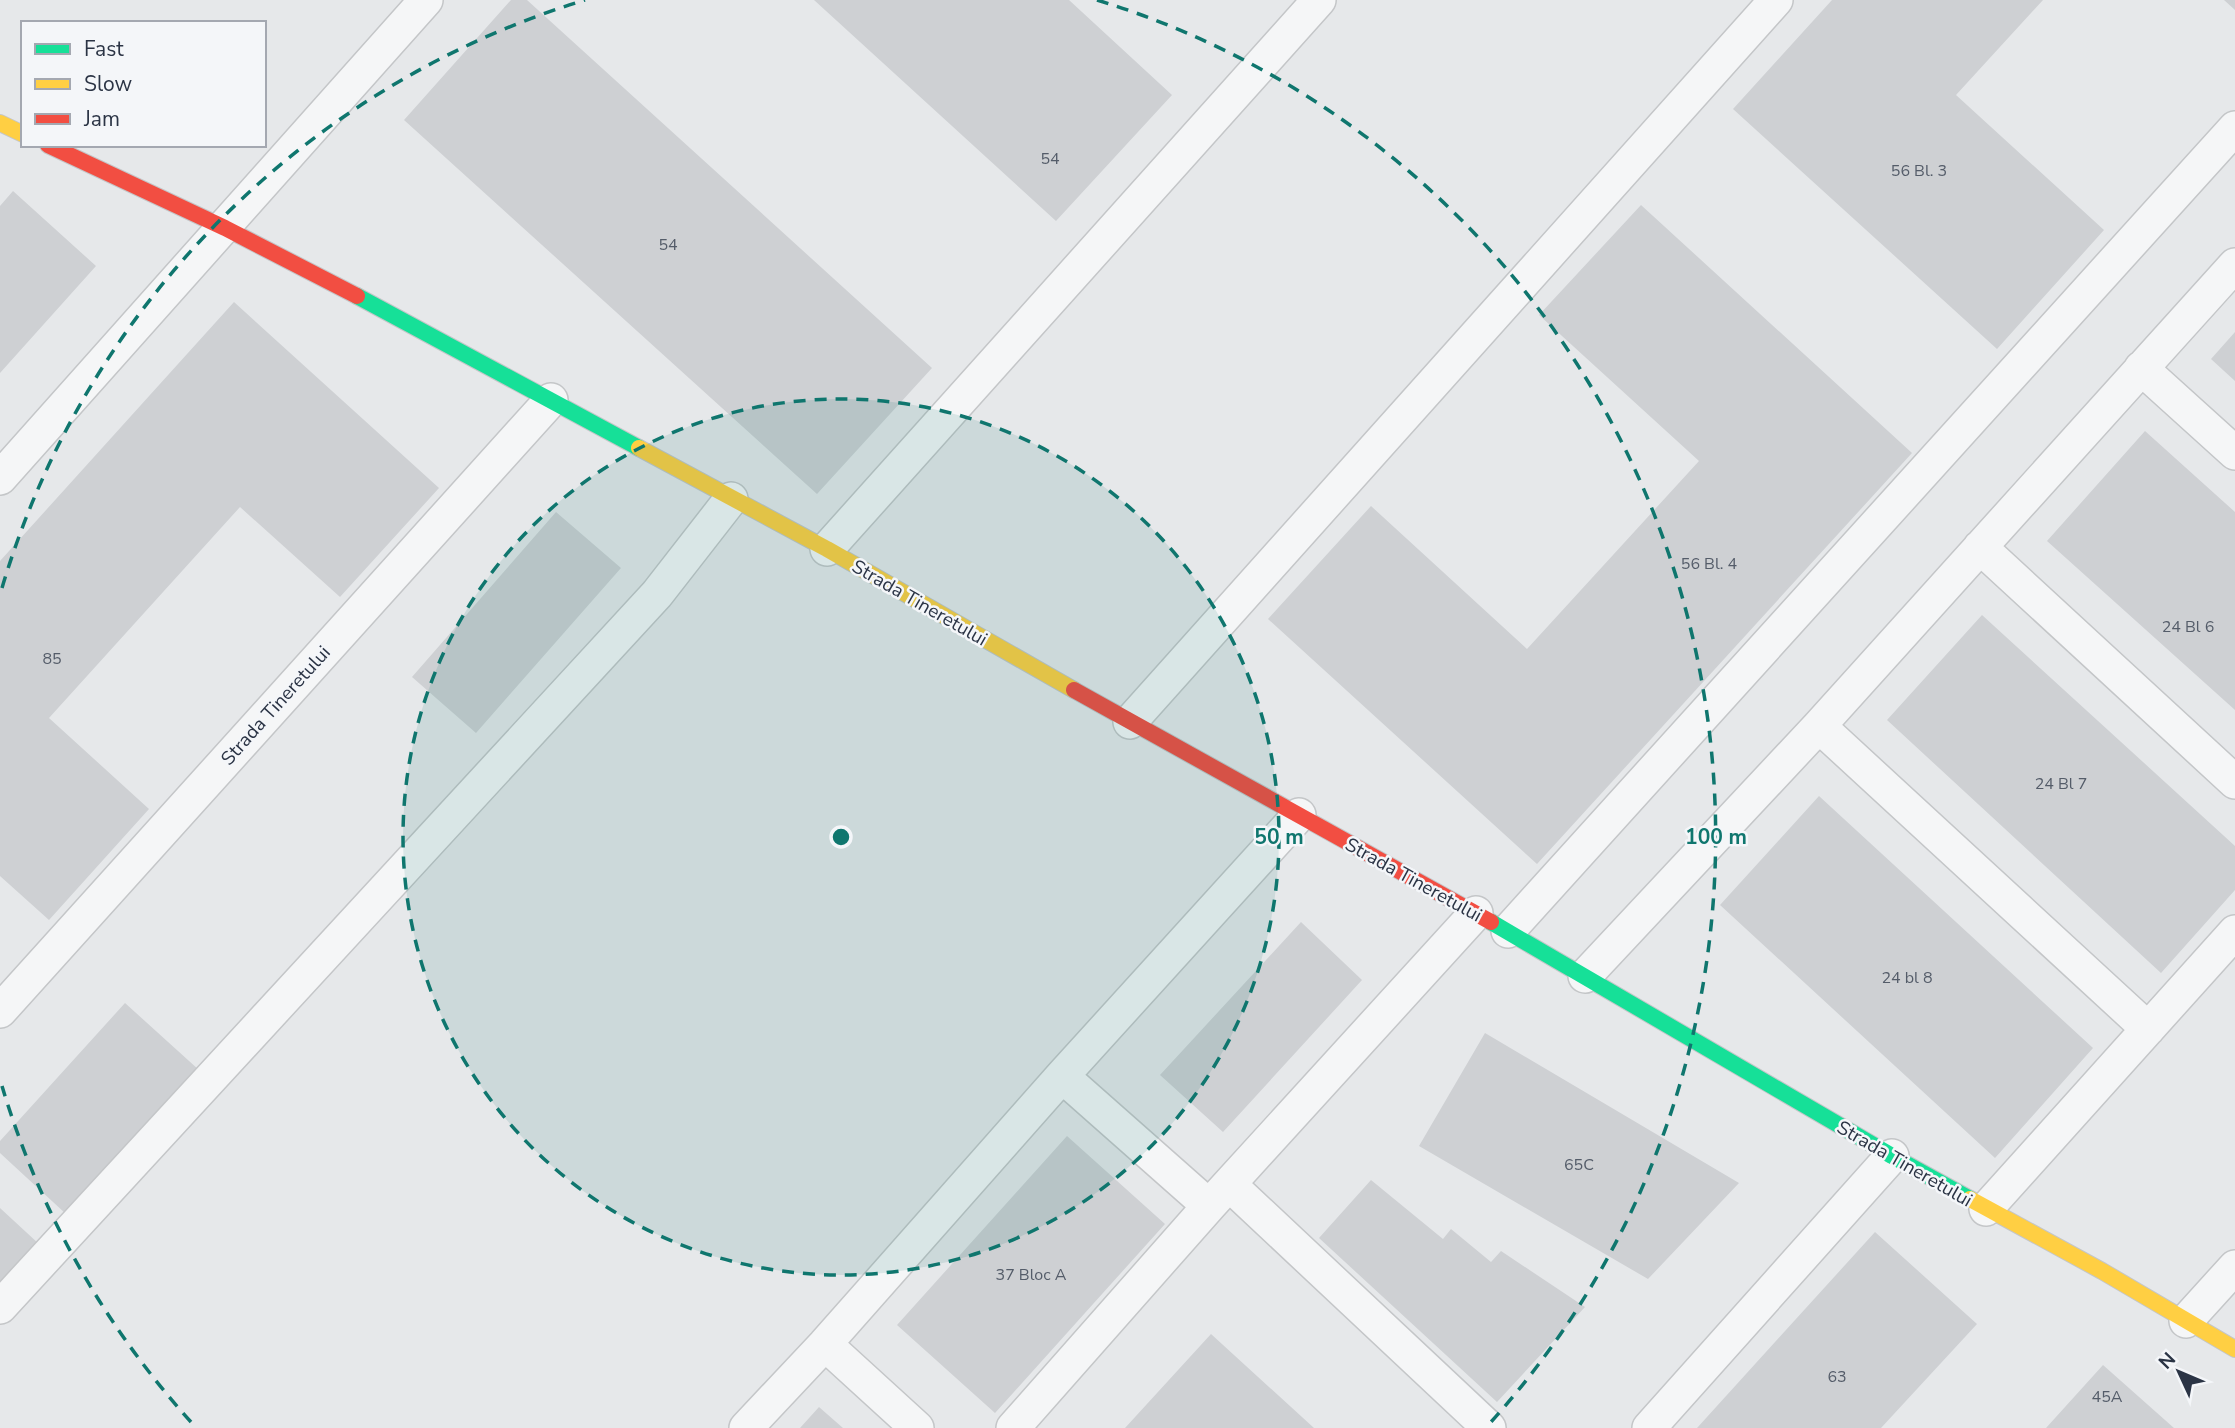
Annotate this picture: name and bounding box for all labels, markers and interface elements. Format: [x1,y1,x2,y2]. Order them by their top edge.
legend [21,21,266,147]
text: Fast [84,35,124,63]
text: Slow [84,70,133,98]
text: Jam [83,105,120,133]
house number: 54 [1040,148,1060,170]
house number: 56 Bl. 3 [1891,160,1947,182]
house number: 54 [658,234,678,256]
street label: Strada Tineretului [847,553,992,652]
house number: 56 Bl. 4 [1681,553,1738,575]
house number: 24 Bl 6 [2162,616,2214,638]
street label: Strada Tineretului [215,640,336,771]
house number: 85 [42,648,62,670]
house number: 24 Bl 7 [2035,773,2087,795]
text: 50 m [1254,823,1304,851]
text: 100 m [1685,823,1747,851]
centre of rings [829,825,853,849]
street label: Strada Tineretului [1340,832,1487,928]
house number: 24 bl 8 [1881,967,1933,989]
street label: Strada Tineretului [1832,1114,1977,1213]
house number: 65C [1564,1154,1594,1176]
house number: 37 Bloc A [996,1264,1067,1286]
north arrow [2144,1337,2214,1407]
text: N [2153,1347,2182,1375]
house number: 63 [1827,1366,1847,1388]
house number: 45A [2092,1386,2123,1408]

